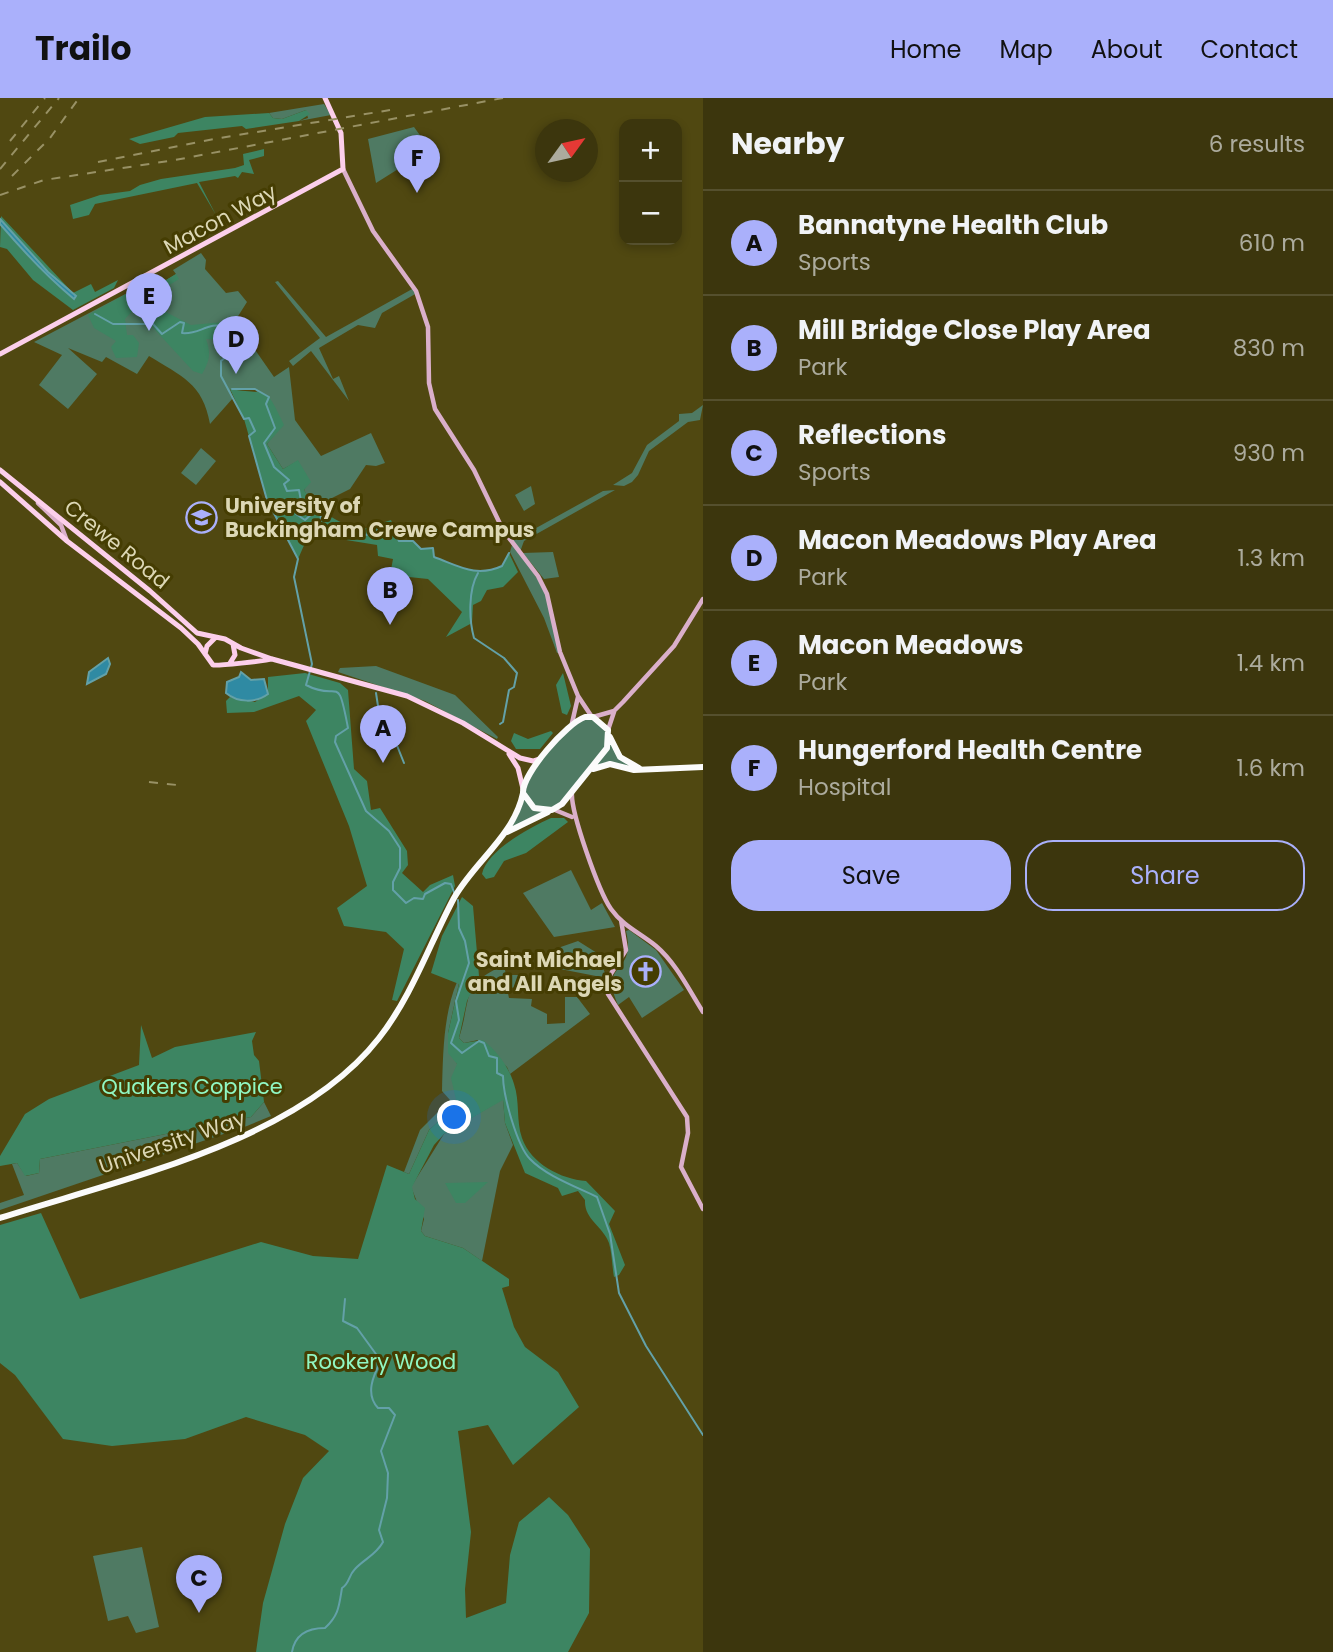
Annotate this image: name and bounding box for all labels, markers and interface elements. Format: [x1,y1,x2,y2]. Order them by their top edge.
text: Trailo [35,25,132,72]
text: Home [890,33,962,66]
text: Map [1000,33,1053,66]
text: About [1091,33,1162,66]
text: Contact [1200,33,1298,66]
north arrow [535,119,598,182]
map controls [619,119,682,245]
button: + [619,119,682,182]
text: Nearby [731,122,845,165]
text: 6 results [1209,128,1305,160]
pin: F [394,135,440,193]
street label: Macon Way [158,177,282,261]
button: − [619,182,682,245]
text: Bannatyne Health Club [798,207,1108,243]
text: A [746,227,762,259]
text: 610 m [1239,227,1305,259]
text: Sports [798,246,871,278]
pin: E [126,273,172,331]
text: Mill Bridge Close Play Area [798,312,1151,348]
pin: D [213,316,259,374]
text: B [746,332,762,364]
text: 830 m [1233,332,1305,364]
text: Park [798,351,847,383]
text: Reflections [798,417,947,453]
text: C [745,437,763,469]
text: 930 m [1233,437,1305,469]
text: Sports [798,456,871,488]
place label: University of Buckingham Crewe Campus [225,491,535,544]
street label: Crewe Road [58,493,176,595]
school or university icon: University of Buckingham Crewe Campus [185,500,219,534]
text: Macon Meadows Play Area [798,522,1157,558]
text: D [746,542,762,574]
text: 1.3 km [1238,542,1305,574]
text: Park [798,561,847,593]
pin: B [367,567,413,625]
text: Macon Meadows [798,627,1024,663]
text: E [748,647,760,679]
text: 1.4 km [1237,647,1305,679]
text: Park [798,666,847,698]
pin: A [360,705,406,763]
text: Hungerford Health Centre [798,732,1142,768]
text: F [748,752,760,784]
text: 1.6 km [1237,752,1305,784]
text: Hospital [798,771,891,803]
button: Save [731,840,1011,911]
button: Share [1025,840,1305,911]
place label: Saint Michael and All Angels [468,945,622,998]
church icon: Saint Michael and All Angels [628,954,662,988]
park label: Quakers Coppice [101,1072,283,1101]
your location [437,1100,471,1134]
street label: University Way [95,1103,249,1181]
park label: Rookery Wood [306,1347,456,1376]
pin: C [176,1555,222,1613]

